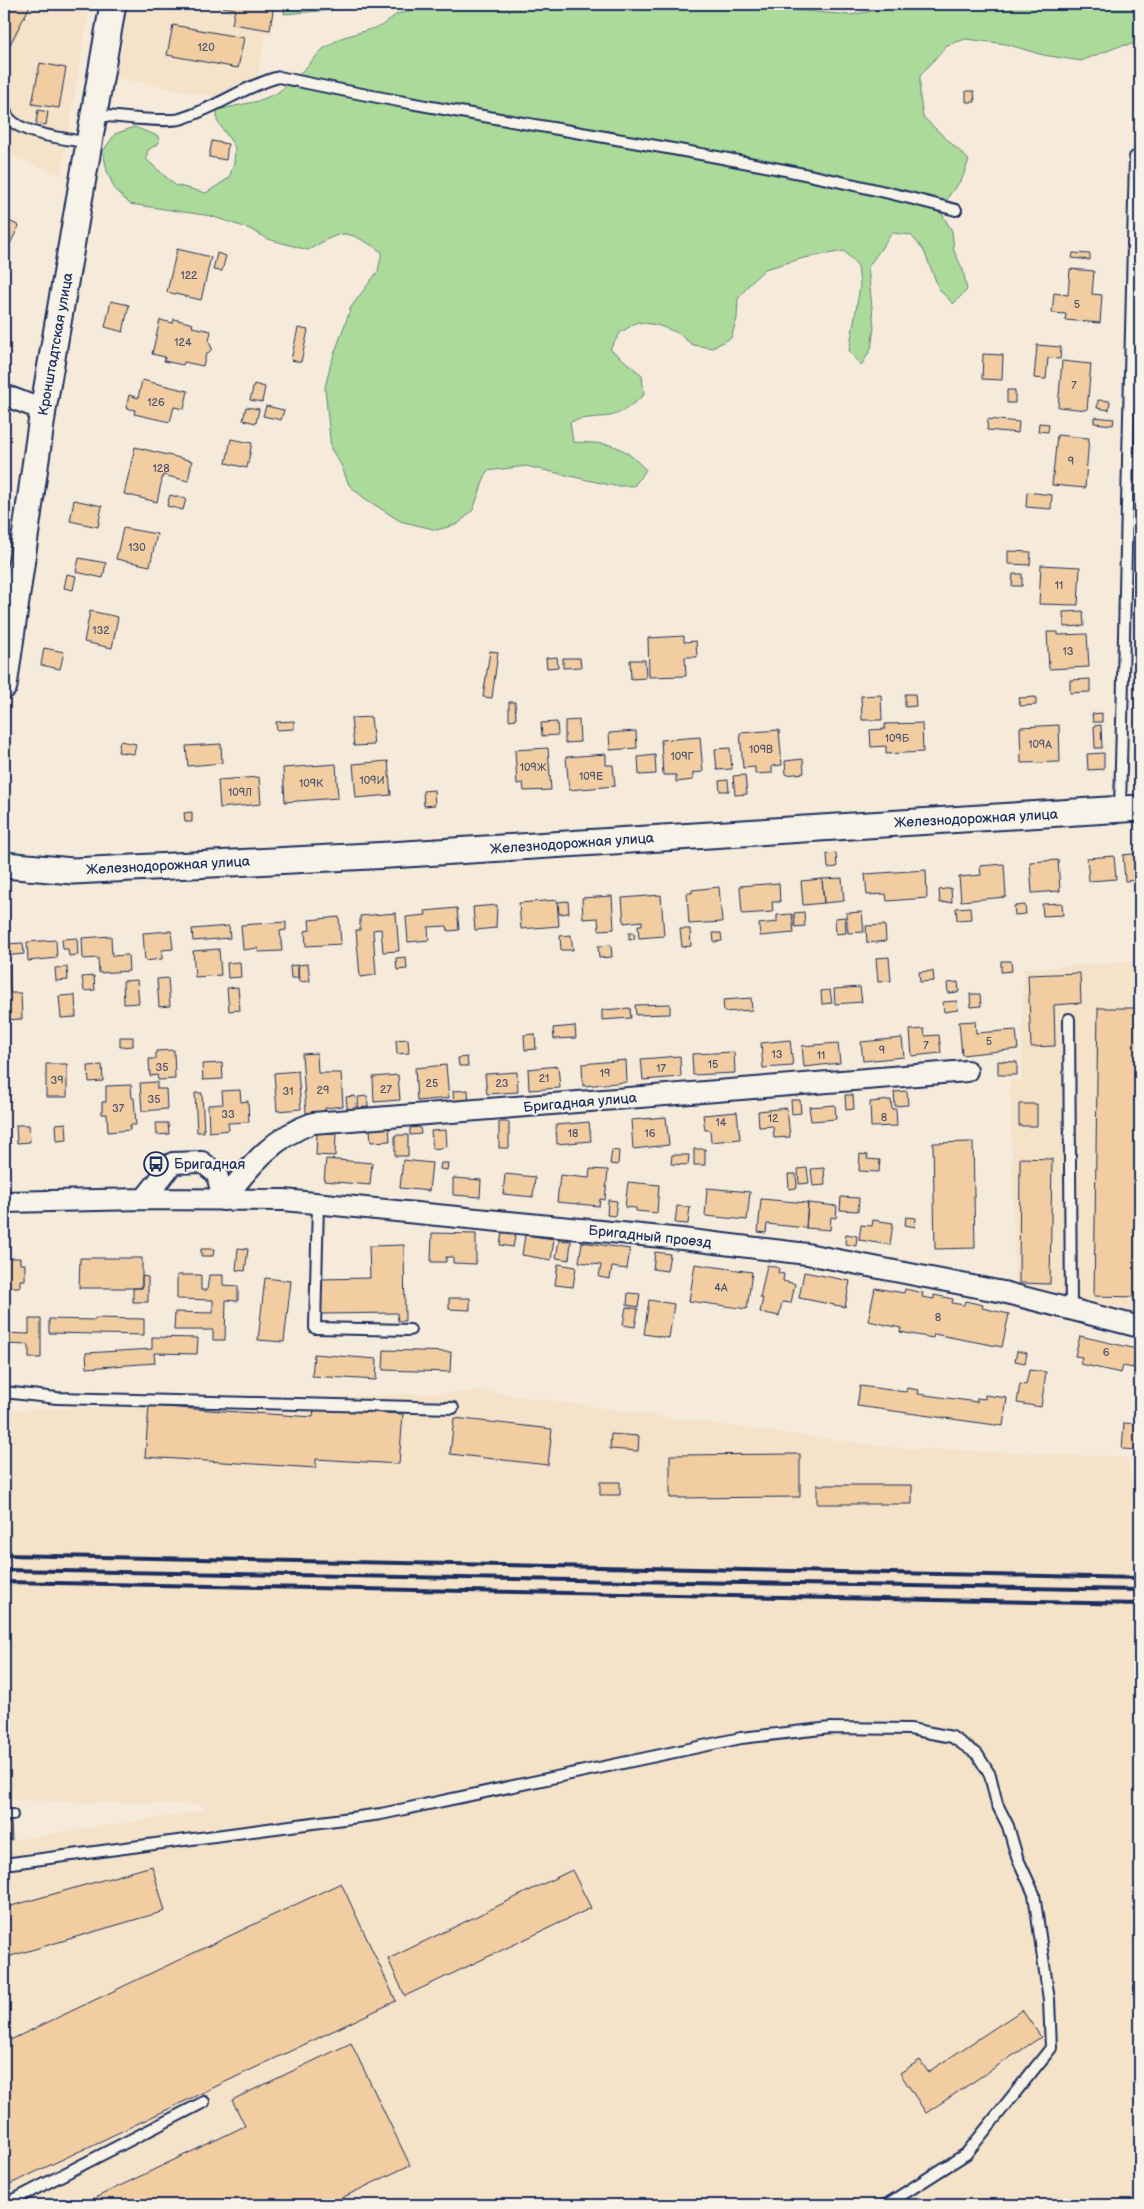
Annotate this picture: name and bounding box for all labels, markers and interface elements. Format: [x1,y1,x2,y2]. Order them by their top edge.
house number: 120 [197,41,215,54]
house number: 122 [180,269,198,282]
street label: Кронштадтская улица [35,271,77,417]
house number: 5 [1074,298,1080,311]
house number: 124 [174,336,192,349]
house number: 7 [1071,379,1077,392]
house number: 126 [147,396,165,409]
house number: 9 [1068,455,1074,468]
house number: 128 [152,462,170,475]
house number: 130 [128,541,146,554]
house number: 11 [1055,579,1063,592]
house number: 132 [92,624,110,637]
house number: 13 [1062,645,1074,658]
house number: 109Б [885,732,910,745]
house number: 109А [1028,738,1052,751]
house number: 109В [749,743,773,756]
house number: 109Г [670,750,694,763]
house number: 109Ж [520,761,547,774]
house number: 109Е [579,770,603,783]
house number: 109И [359,774,385,787]
house number: 109К [299,777,324,790]
house number: 109Л [228,786,252,799]
street label: Железнодорожная улица [893,806,1059,831]
street label: Железнодорожная улица [489,829,655,858]
street label: Железнодорожная улица [85,853,251,878]
house number: 5 [986,1035,992,1048]
house number: 7 [923,1039,929,1052]
house number: 9 [879,1044,885,1057]
house number: 13 [771,1048,783,1061]
house number: 11 [817,1049,825,1062]
house number: 15 [708,1058,718,1071]
house number: 35 [155,1061,169,1074]
house number: 17 [656,1062,666,1075]
house number: 19 [600,1067,610,1080]
house number: 21 [539,1072,549,1085]
house number: 39 [50,1074,64,1087]
house number: 25 [426,1077,438,1090]
house number: 23 [495,1077,509,1090]
house number: 27 [380,1083,393,1096]
house number: 29 [317,1084,329,1097]
house number: 31 [282,1085,294,1098]
street label: Бригадная улица [523,1089,638,1116]
house number: 35 [147,1093,161,1106]
house number: 37 [112,1102,125,1115]
house number: 33 [221,1108,235,1121]
house number: 8 [881,1111,887,1124]
house number: 12 [768,1112,779,1125]
house number: 14 [716,1116,727,1129]
house number: 18 [568,1127,578,1140]
house number: 16 [645,1127,656,1140]
bus stop icon: Бригадная [143,1151,169,1177]
place label: Бригадная [174,1156,246,1173]
street label: Бригадный проезд [588,1222,713,1251]
house number: 4А [714,1281,728,1294]
house number: 8 [935,1311,941,1324]
house number: 6 [1103,1346,1110,1359]

